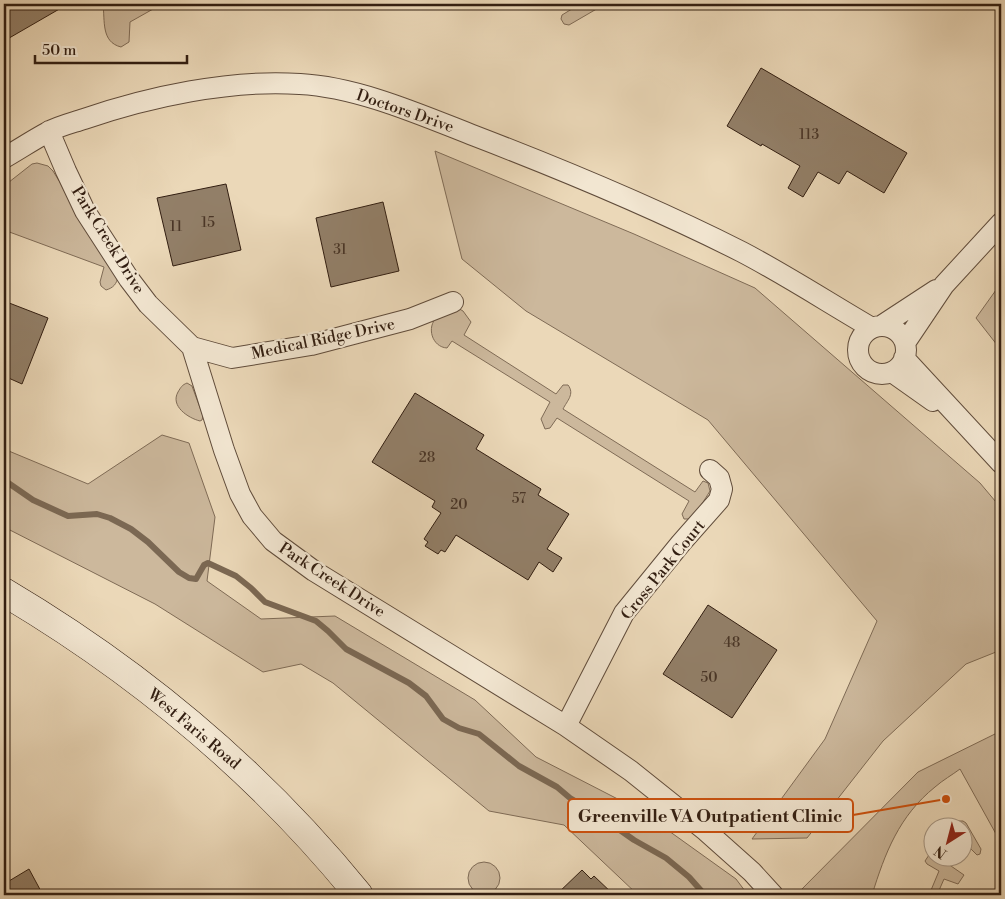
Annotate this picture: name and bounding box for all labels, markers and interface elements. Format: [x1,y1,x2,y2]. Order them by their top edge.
scale bar [35,32,188,64]
text: 50 m [42,41,76,60]
street label: Doctors Drive [354,85,456,137]
house number: 113 [799,126,819,144]
street label: Park Creek Drive [67,183,149,297]
house number: 15 [201,214,215,232]
house number: 11 [170,218,182,236]
house number: 31 [333,241,347,259]
street label: Medical Ridge Drive [249,314,397,364]
house number: 28 [419,449,435,467]
house number: 57 [512,490,526,508]
house number: 20 [450,496,468,514]
street label: Cross Park Court [617,516,710,624]
street label: Park Creek Drive [275,538,389,622]
house number: 48 [724,634,740,652]
house number: 50 [701,669,718,687]
street label: West Faris Road [143,684,245,774]
callout: Greenville VA Outpatient Clinic [568,799,853,832]
text: Greenville VA Outpatient Clinic [578,805,842,828]
north arrow [922,816,972,866]
text: N [931,841,951,862]

